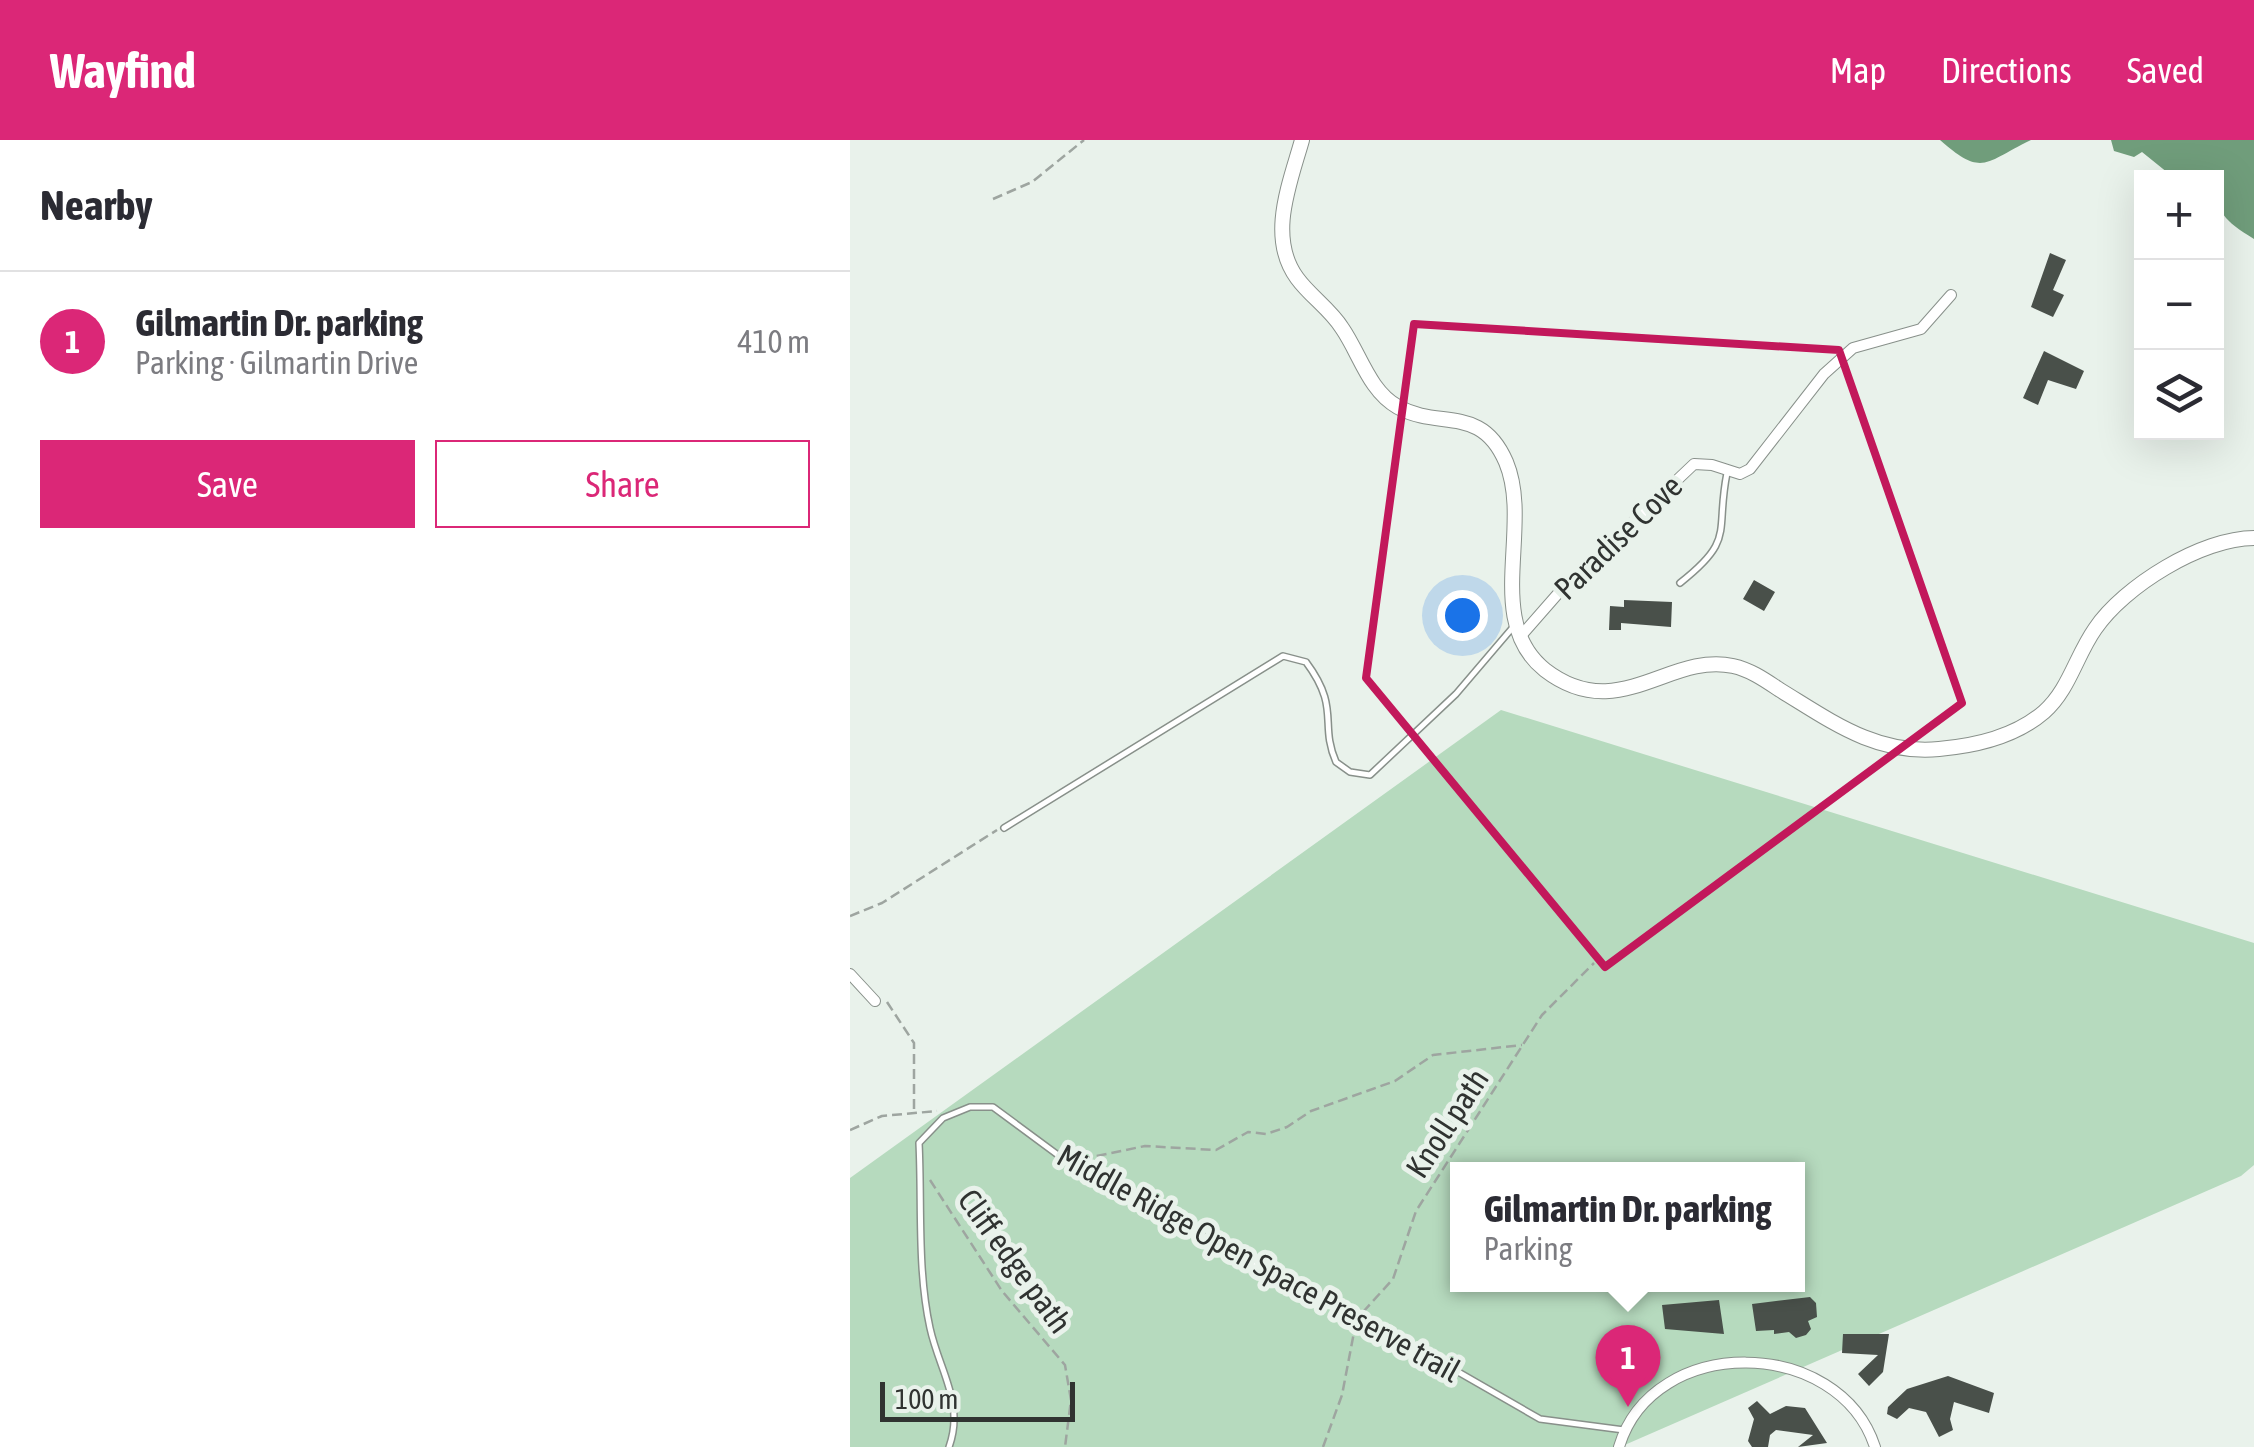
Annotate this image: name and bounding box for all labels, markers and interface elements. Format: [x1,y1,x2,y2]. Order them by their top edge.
text: Wayfind [50,43,196,98]
text: Map [1830,50,1886,90]
text: Directions [1941,50,2072,90]
text: Saved [2127,50,2204,90]
map controls [2134,170,2224,440]
button: + [2134,170,2224,260]
text: Nearby [40,181,153,229]
button: − [2134,260,2224,350]
text: Gilmartin Dr. parking [135,301,423,344]
text: 1 [65,323,80,360]
text: 410 m [737,323,810,360]
text: Parking · Gilmartin Drive [135,344,418,381]
button: layers [2134,350,2224,440]
button: Save [40,440,415,528]
button: Share [435,440,810,528]
street label: Paradise Cove [1547,467,1689,607]
your location [1437,590,1488,641]
street label: Knoll path [1398,1062,1496,1184]
street label: Middle Ridge Open Space Preserve trail [1051,1137,1467,1390]
popup [1450,1162,1805,1292]
street label: Cliff edge path [951,1182,1079,1340]
text: Gilmartin Dr. parking [1483,1187,1772,1230]
text: Parking [1483,1230,1573,1267]
pin: 1 [1596,1324,1660,1407]
scale bar [880,1377,1075,1422]
text: 100 m [895,1383,958,1415]

